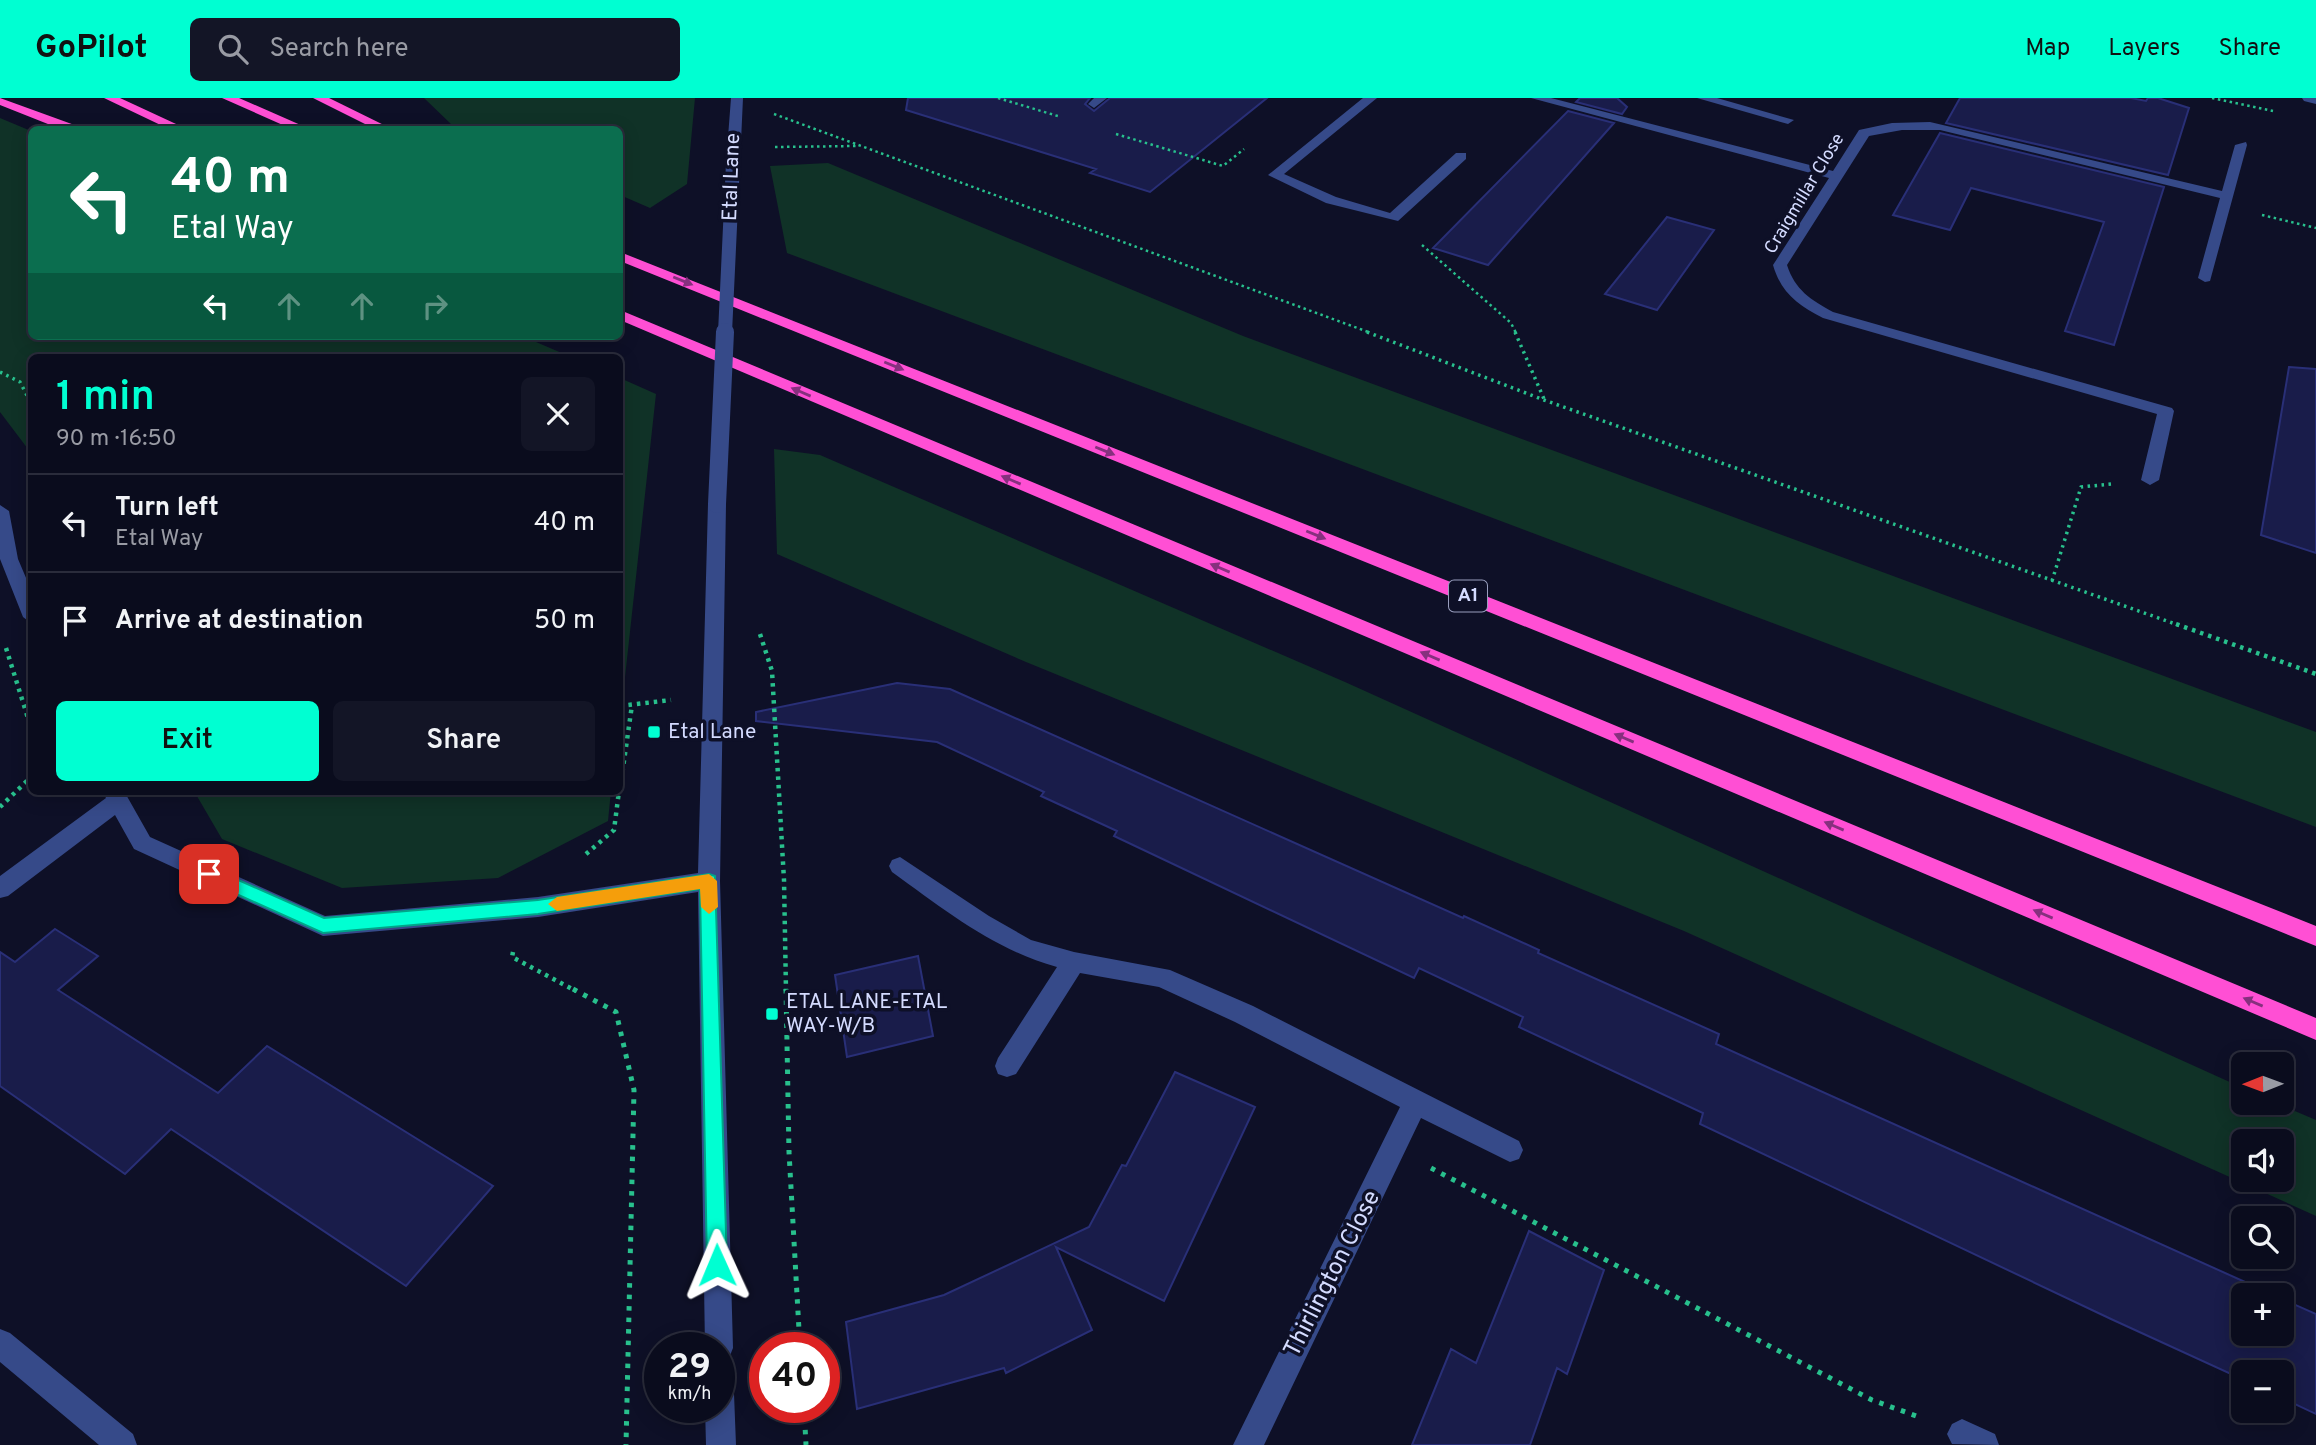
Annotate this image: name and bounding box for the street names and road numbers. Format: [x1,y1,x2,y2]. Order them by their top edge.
street label: Craigmillar Close [1760,129,1850,259]
street label: Etal Lane [717,132,747,222]
road number: A1 [1449,580,1487,611]
street label: Thirlington Close [1278,1186,1388,1362]

